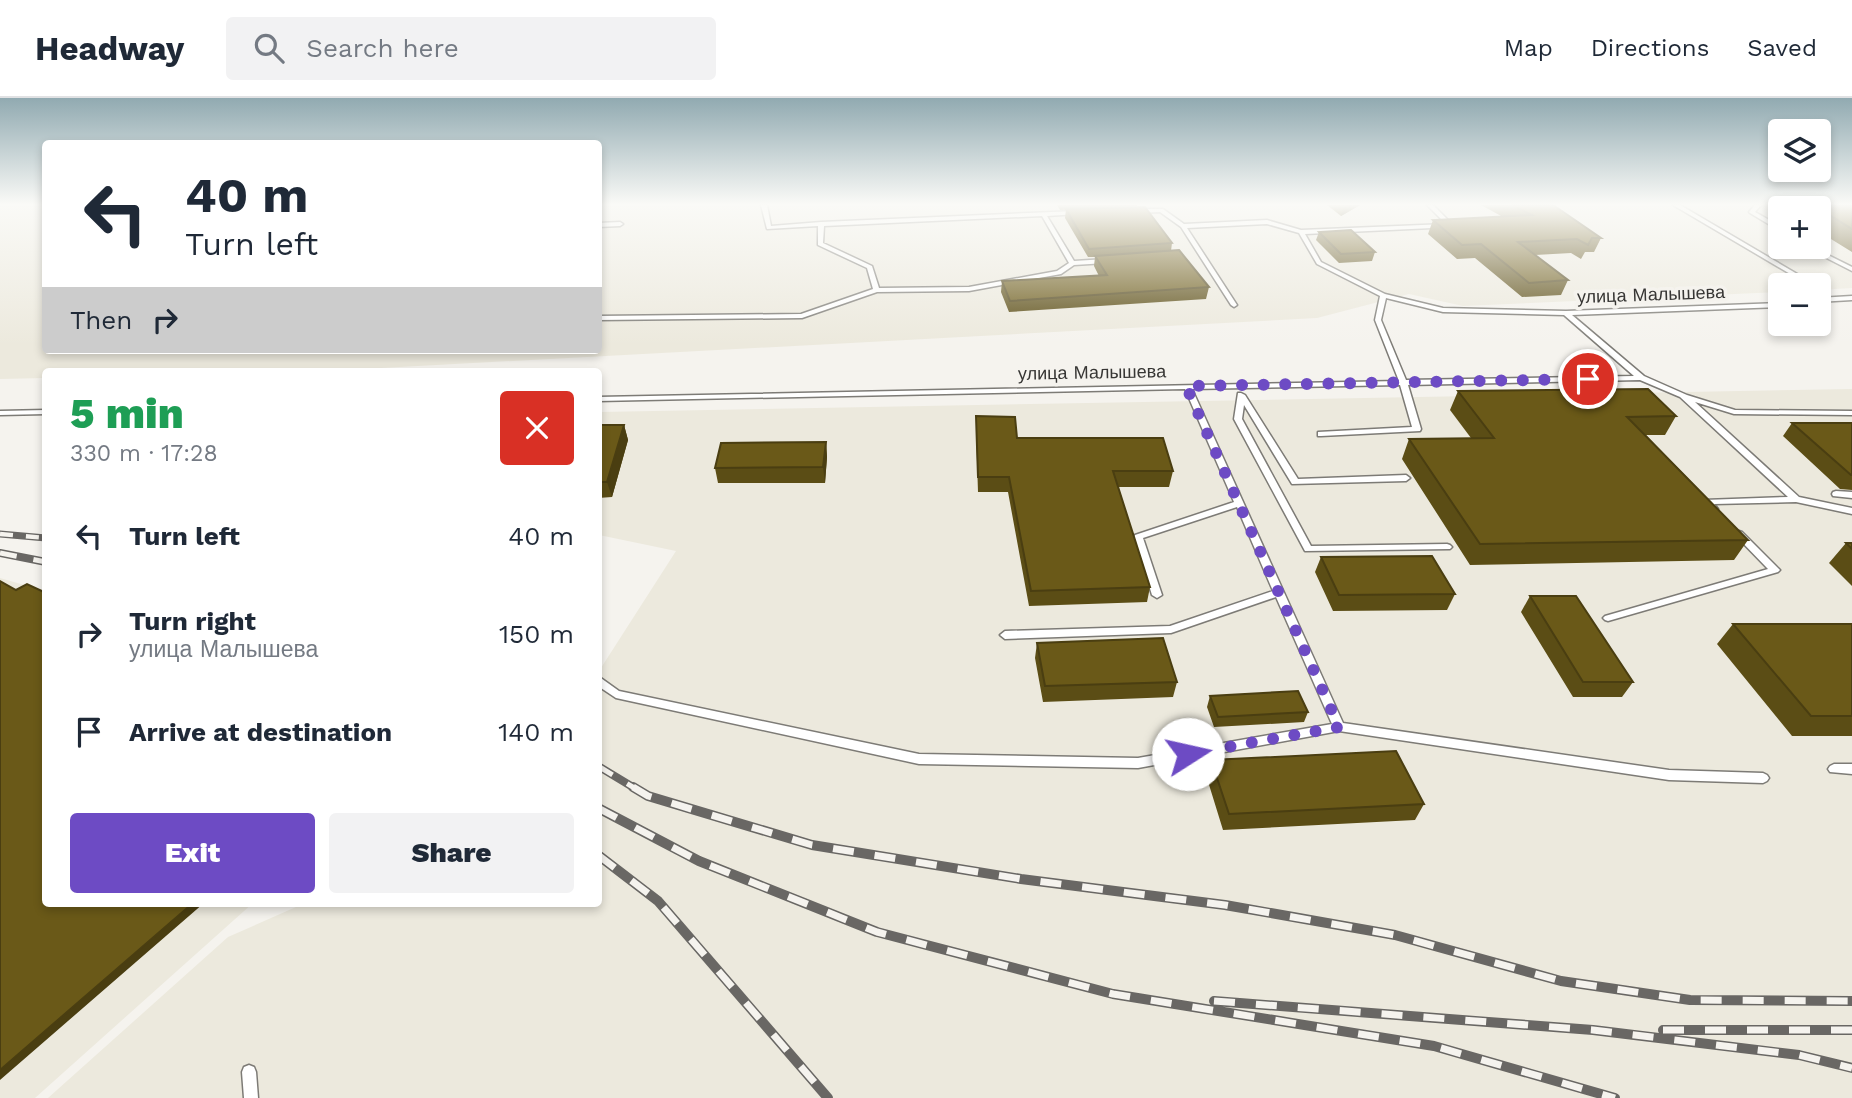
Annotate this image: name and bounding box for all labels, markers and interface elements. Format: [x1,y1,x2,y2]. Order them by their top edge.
search box [226,17,716,80]
text: Headway [35,29,184,68]
icon: search [250,29,288,67]
text: Search here [306,33,459,63]
text: Map [1504,34,1553,62]
text: Directions [1591,34,1709,62]
text: Saved [1747,34,1817,62]
map controls [1768,119,1831,336]
button: layers [1768,119,1831,182]
text: 40 m [185,166,308,224]
icon: left [70,168,161,259]
button: + [1768,196,1831,259]
text: Turn left [185,225,318,263]
button: − [1768,273,1831,336]
street label: улица Малышева [1577,281,1726,307]
icon: right [146,301,184,339]
text: Then [70,305,132,335]
pin [1558,349,1618,409]
street label: улица Малышева [1018,360,1167,384]
icon: arrive [1569,360,1607,398]
text: 5 min [70,389,184,438]
button: close [500,391,574,465]
text: 330 m · 17:28 [70,440,218,467]
icon: left [70,517,108,555]
text: Turn left [129,521,240,551]
text: 40 m [508,521,574,551]
text: Turn right [129,606,256,636]
icon: right [70,615,108,653]
text: 150 m [499,619,574,649]
text: улица Малышева [129,636,318,663]
icon: arrive [70,713,108,751]
text: Arrive at destination [129,717,392,747]
text: 140 m [498,717,574,747]
position arrow [1151,717,1225,791]
button: Exit [70,813,315,893]
button: Share [329,813,574,893]

